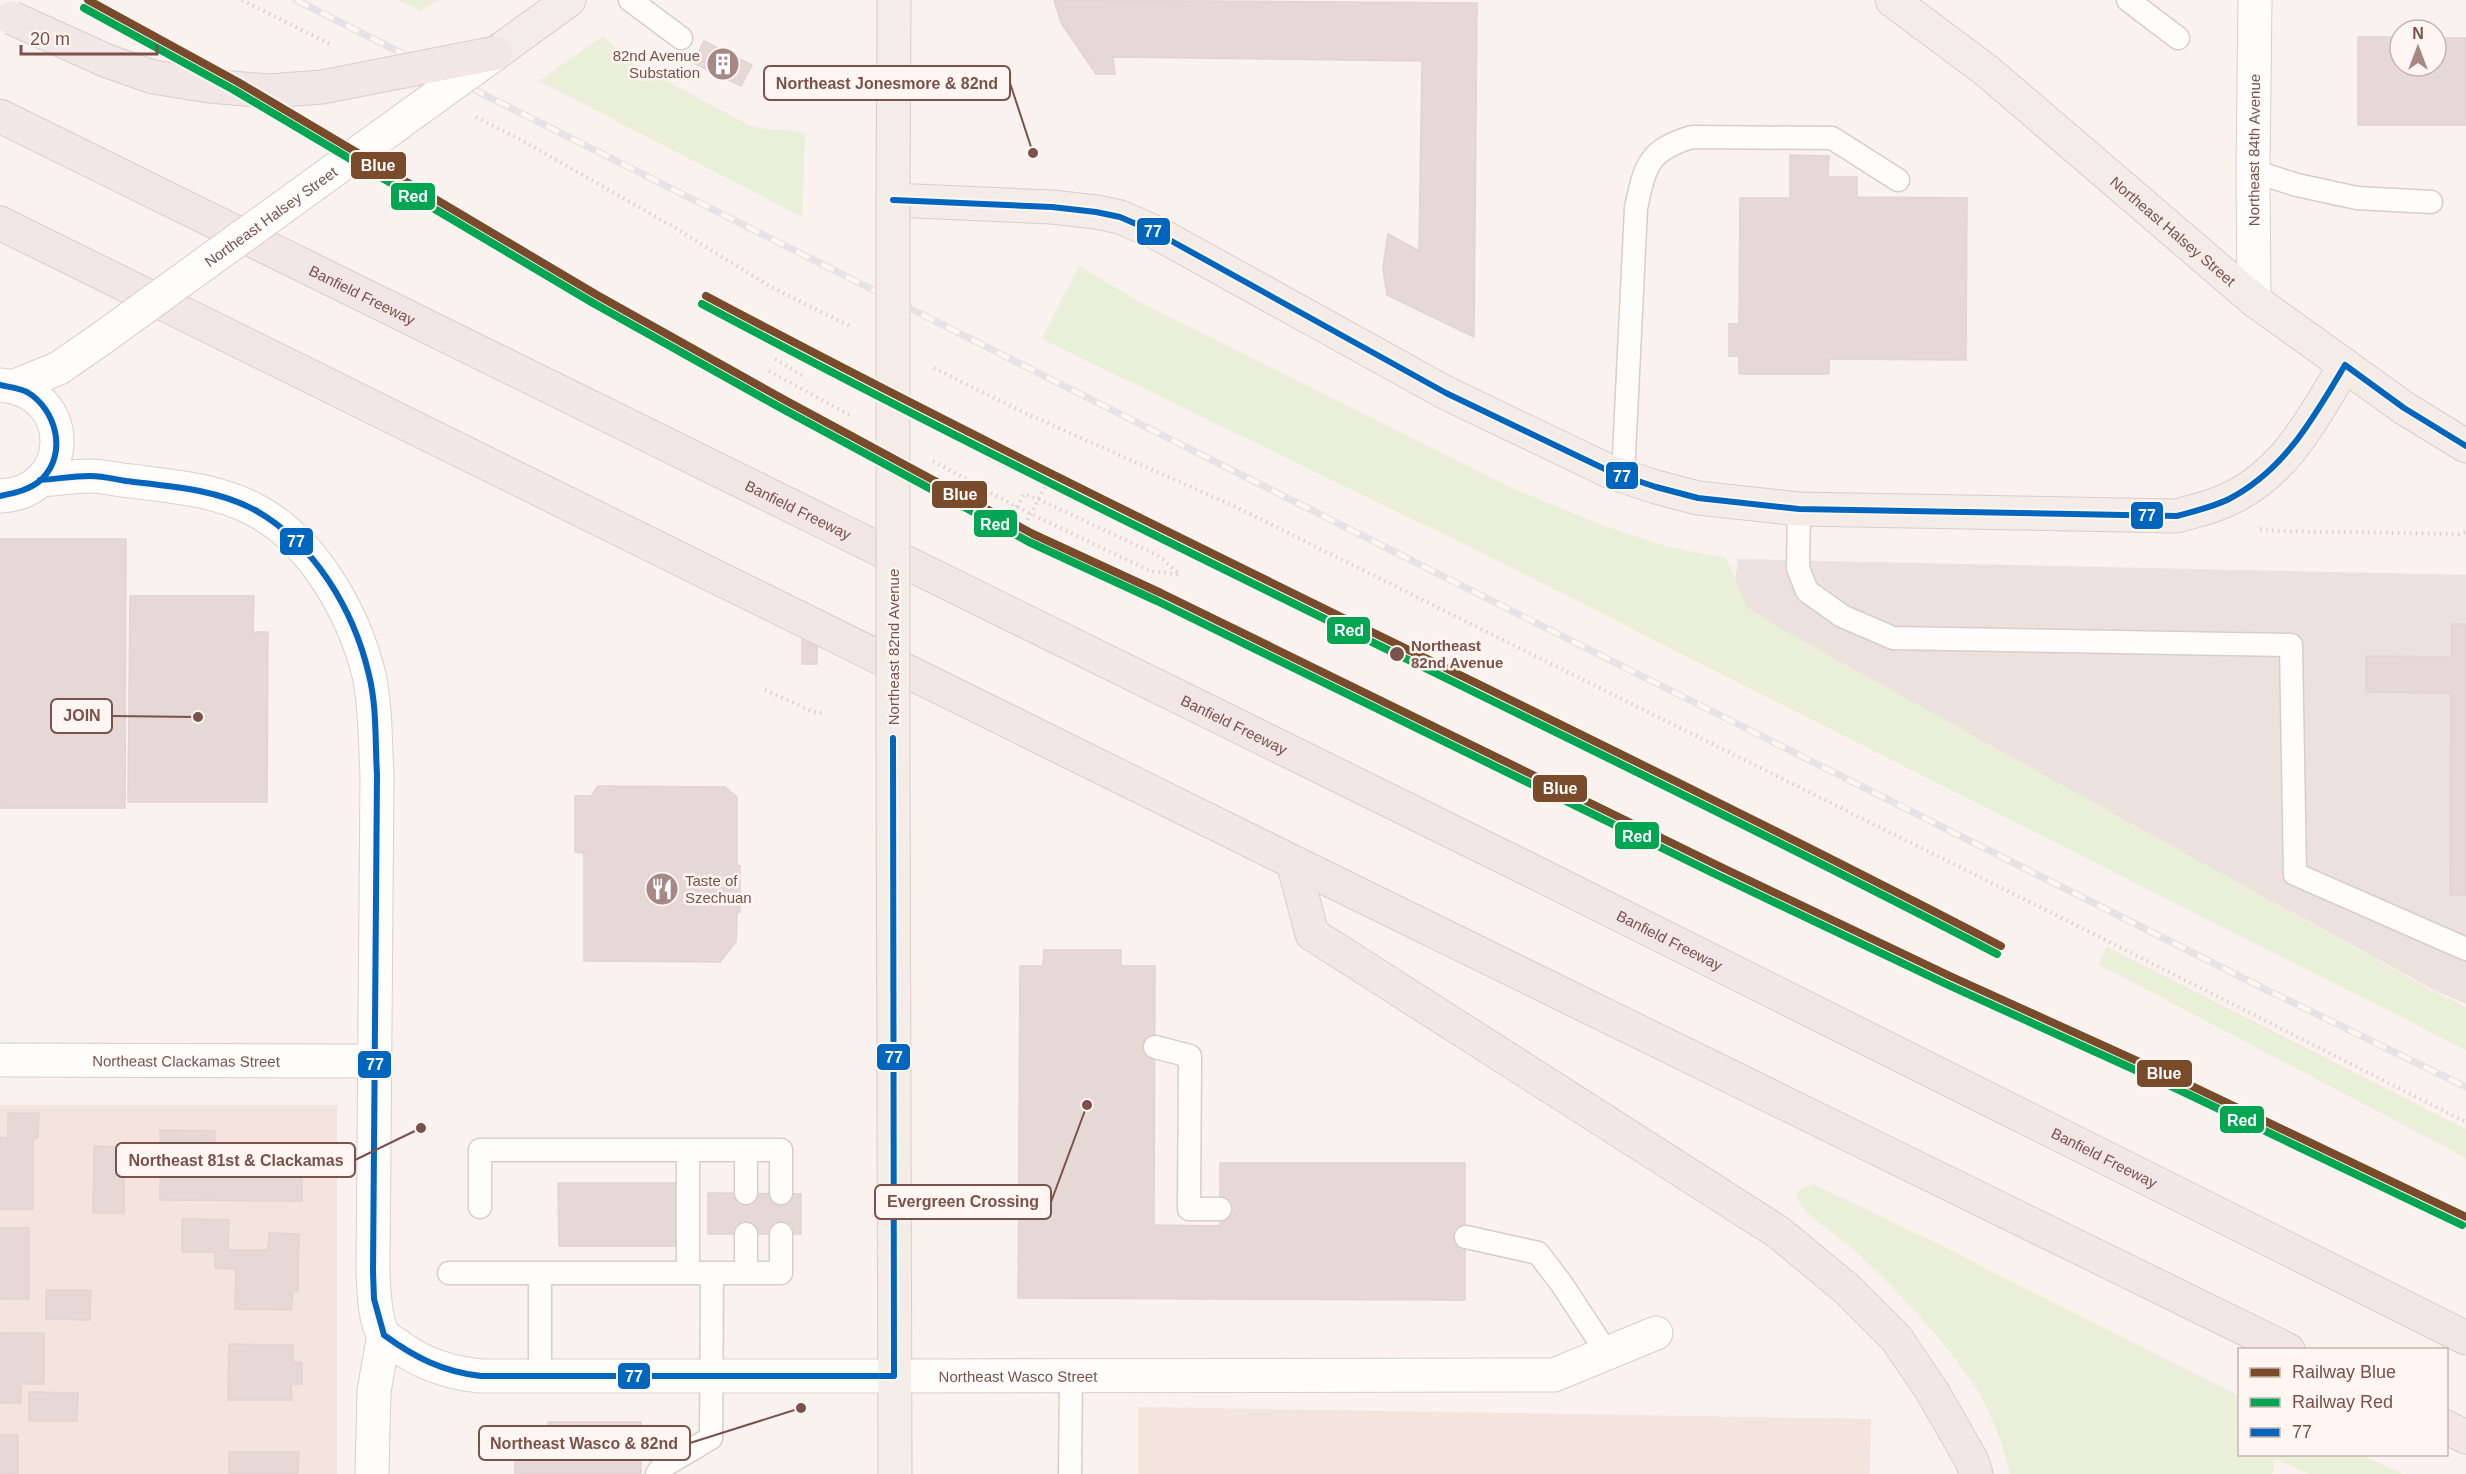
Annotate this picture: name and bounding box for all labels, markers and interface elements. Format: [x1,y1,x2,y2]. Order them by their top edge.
scale bar [21,18,158,56]
north arrow [2388,18,2448,78]
text: N [2412,25,2424,42]
text: 20 m [30,29,70,49]
building icon: 82nd Avenue Substation [705,46,741,82]
place label: 82nd Avenue Substation [613,47,700,81]
callout: Northeast Jonesmore & 82nd [764,66,1010,100]
street label: Northeast 84th Avenue [2244,74,2263,226]
text: Northeast Jonesmore & 82nd [776,75,998,92]
line badge: Blue [350,151,407,180]
text: Blue [361,157,395,174]
street label: Northeast Halsey Street [201,162,341,270]
street label: Northeast Halsey Street [2107,172,2240,290]
line badge: Red [390,182,436,211]
text: Red [398,188,428,205]
line badge: 77 [1136,217,1171,246]
text: 77 [1144,223,1162,240]
street label: Banfield Freeway [307,261,419,328]
line badge: 77 [1605,461,1639,490]
text: 77 [1613,468,1631,485]
street label: Banfield Freeway [743,476,855,543]
line badge: Blue [931,480,988,509]
text: Blue [943,486,977,503]
line badge: 77 [2130,501,2164,530]
text: 77 [2138,507,2156,524]
line badge: Red [973,509,1018,538]
text: Red [980,516,1010,533]
line badge: 77 [279,527,314,556]
text: 77 [287,533,305,550]
street label: Northeast 82nd Avenue [885,569,902,725]
line badge: Red [1326,616,1371,645]
text: Red [1334,622,1364,639]
place label: Northeast 82nd Avenue [1411,637,1503,671]
marker: Northeast 82nd Avenue [1388,645,1406,663]
street label: Banfield Freeway [1178,691,1290,758]
callout: JOIN [51,699,112,733]
text: JOIN [63,707,101,724]
line badge: Blue [1532,774,1588,803]
text: Blue [1543,780,1577,797]
line badge: Red [1614,821,1660,850]
text: Red [1622,828,1652,845]
restaurant icon: Taste of Szechuan [644,871,680,907]
place label: Taste of Szechuan [685,872,752,906]
street label: Banfield Freeway [1614,906,1726,974]
line badge: 77 [876,1043,911,1071]
text: 77 [885,1049,903,1066]
line badge: 77 [357,1050,392,1079]
street label: Northeast Clackamas Street [92,1052,281,1069]
text: 77 [366,1056,384,1073]
line badge: Blue [2136,1059,2193,1088]
text: Blue [2147,1065,2181,1082]
line badge: Red [2219,1105,2265,1134]
text: Red [2227,1112,2257,1129]
street label: Banfield Freeway [2049,1124,2161,1191]
callout: Northeast 81st & Clackamas [116,1143,355,1177]
text: Northeast 81st & Clackamas [128,1152,344,1169]
callout: Evergreen Crossing [875,1185,1051,1219]
text: Evergreen Crossing [887,1193,1039,1210]
legend [2238,1348,2448,1456]
line badge: 77 [617,1362,651,1390]
text: Railway Blue [2292,1362,2396,1382]
street label: Northeast Wasco Street [939,1367,1098,1384]
text: 77 [625,1368,643,1385]
text: Railway Red [2292,1392,2393,1412]
text: 77 [2292,1422,2312,1442]
callout: Northeast Wasco & 82nd [479,1426,690,1460]
text: Northeast Wasco & 82nd [490,1435,678,1452]

